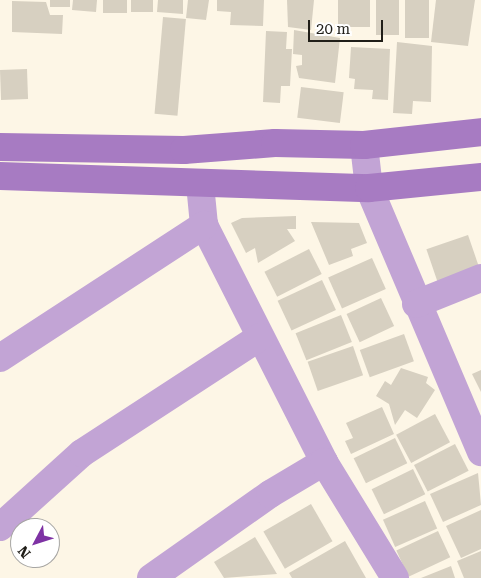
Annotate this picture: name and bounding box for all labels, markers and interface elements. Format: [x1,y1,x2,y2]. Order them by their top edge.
scale bar [311,10,386,42]
text: 20 m [316,20,350,38]
north arrow [10,518,60,568]
text: N [15,543,34,561]

